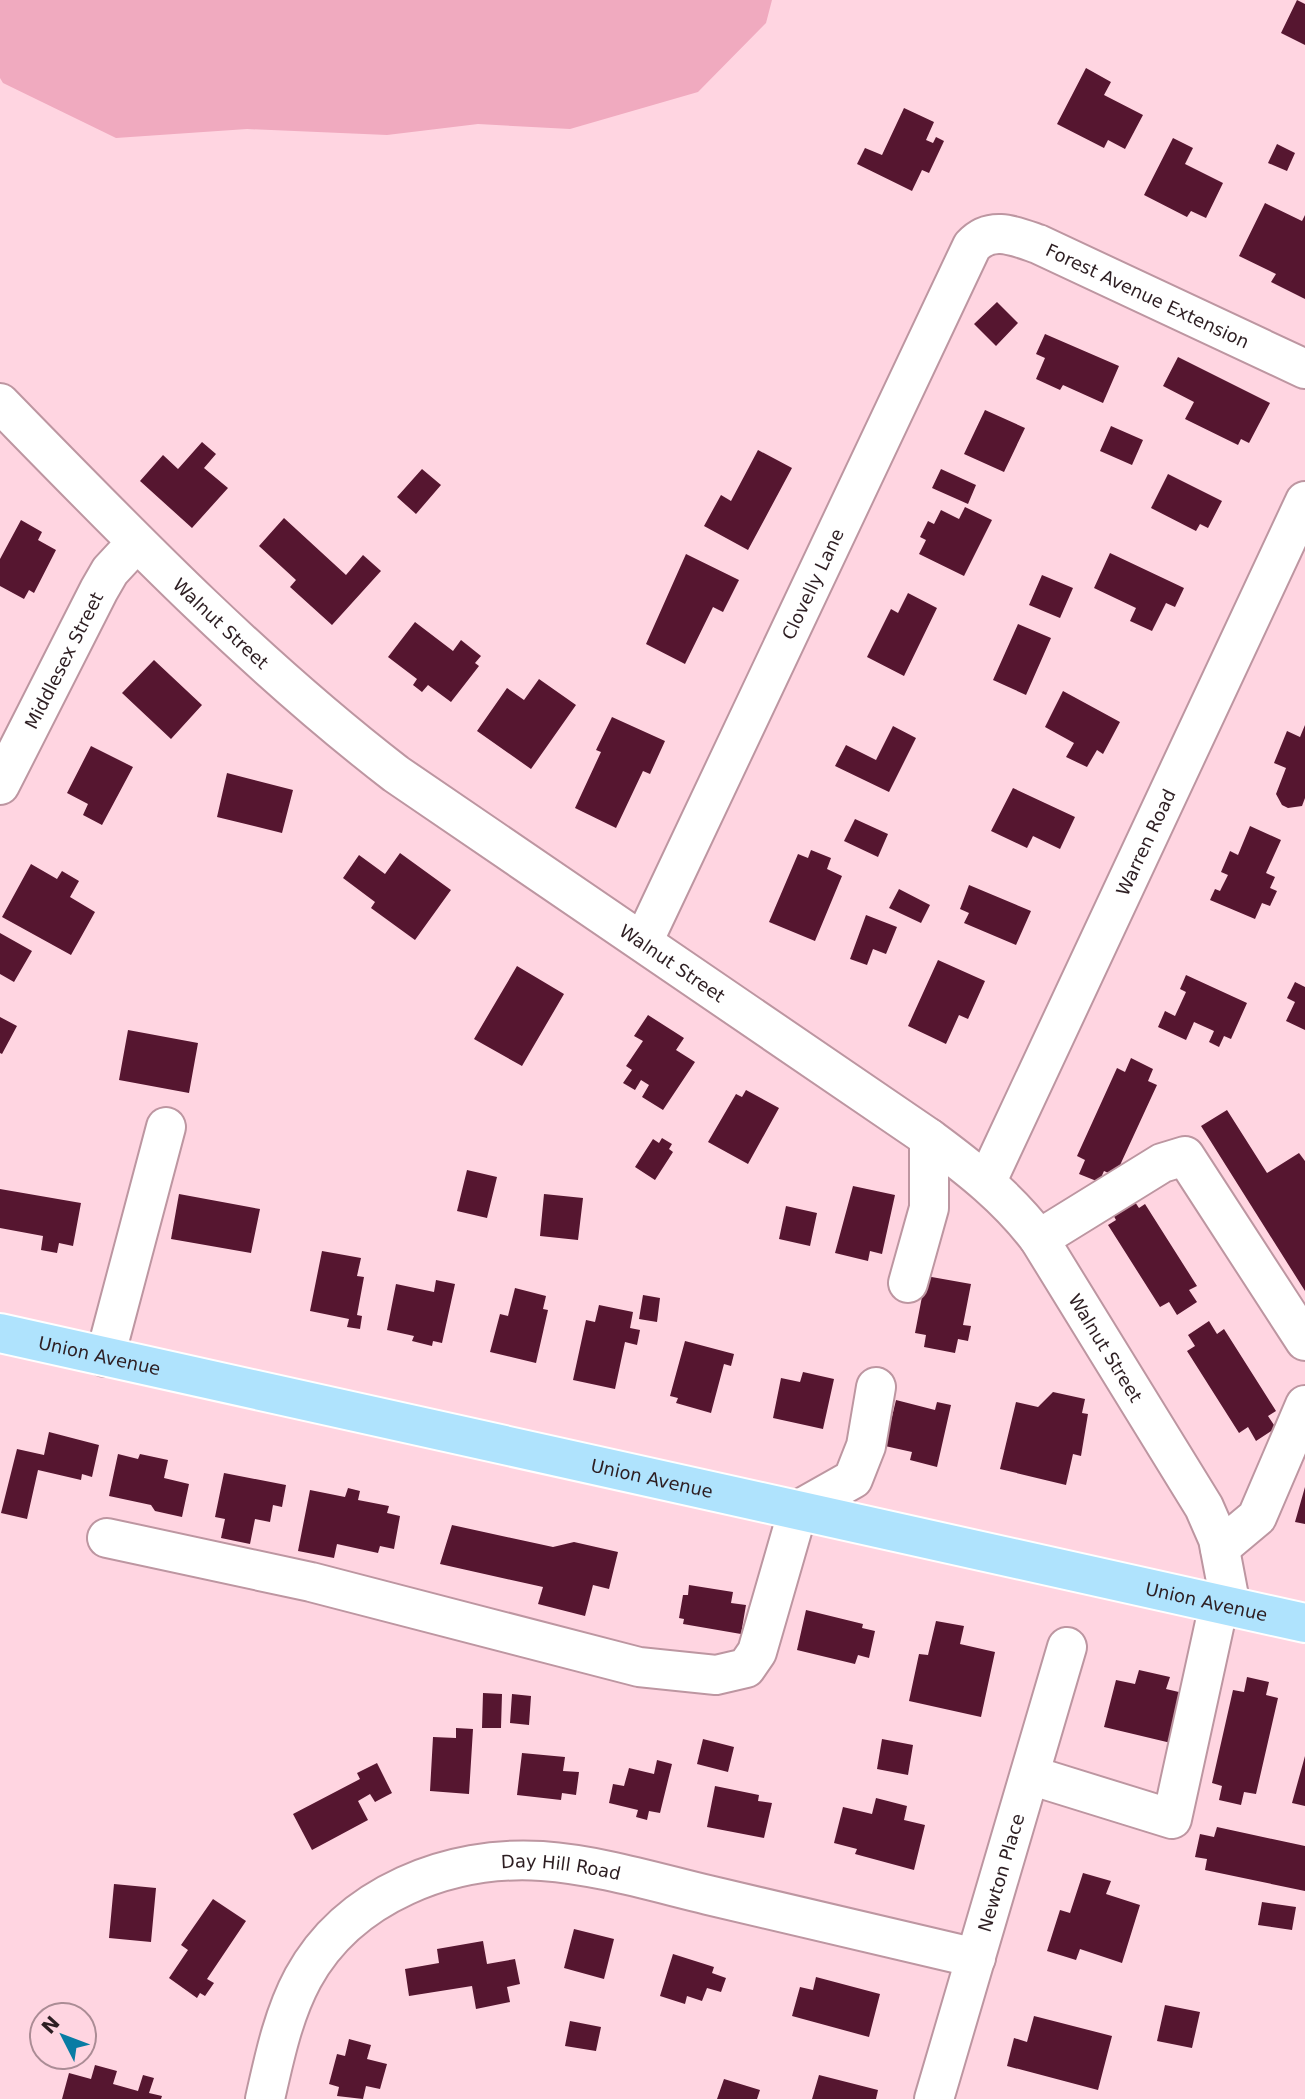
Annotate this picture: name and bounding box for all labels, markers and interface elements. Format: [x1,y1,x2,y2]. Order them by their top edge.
street label: Forest Avenue Extension [1043,239,1253,352]
street label: Clovelly Lane [777,525,847,643]
street label: Walnut Street [169,573,273,673]
street label: Middlesex Street [20,588,107,732]
street label: Warren Road [1112,786,1179,899]
street label: Walnut Street [616,919,729,1006]
street label: Walnut Street [1065,1290,1147,1406]
street label: Union Avenue [36,1331,163,1379]
street label: Union Avenue [589,1454,715,1502]
street label: Union Avenue [1143,1577,1270,1625]
street label: Newton Place [973,1811,1028,1934]
street label: Day Hill Road [500,1850,623,1884]
north arrow [28,2001,98,2071]
text: N [37,2011,64,2038]

